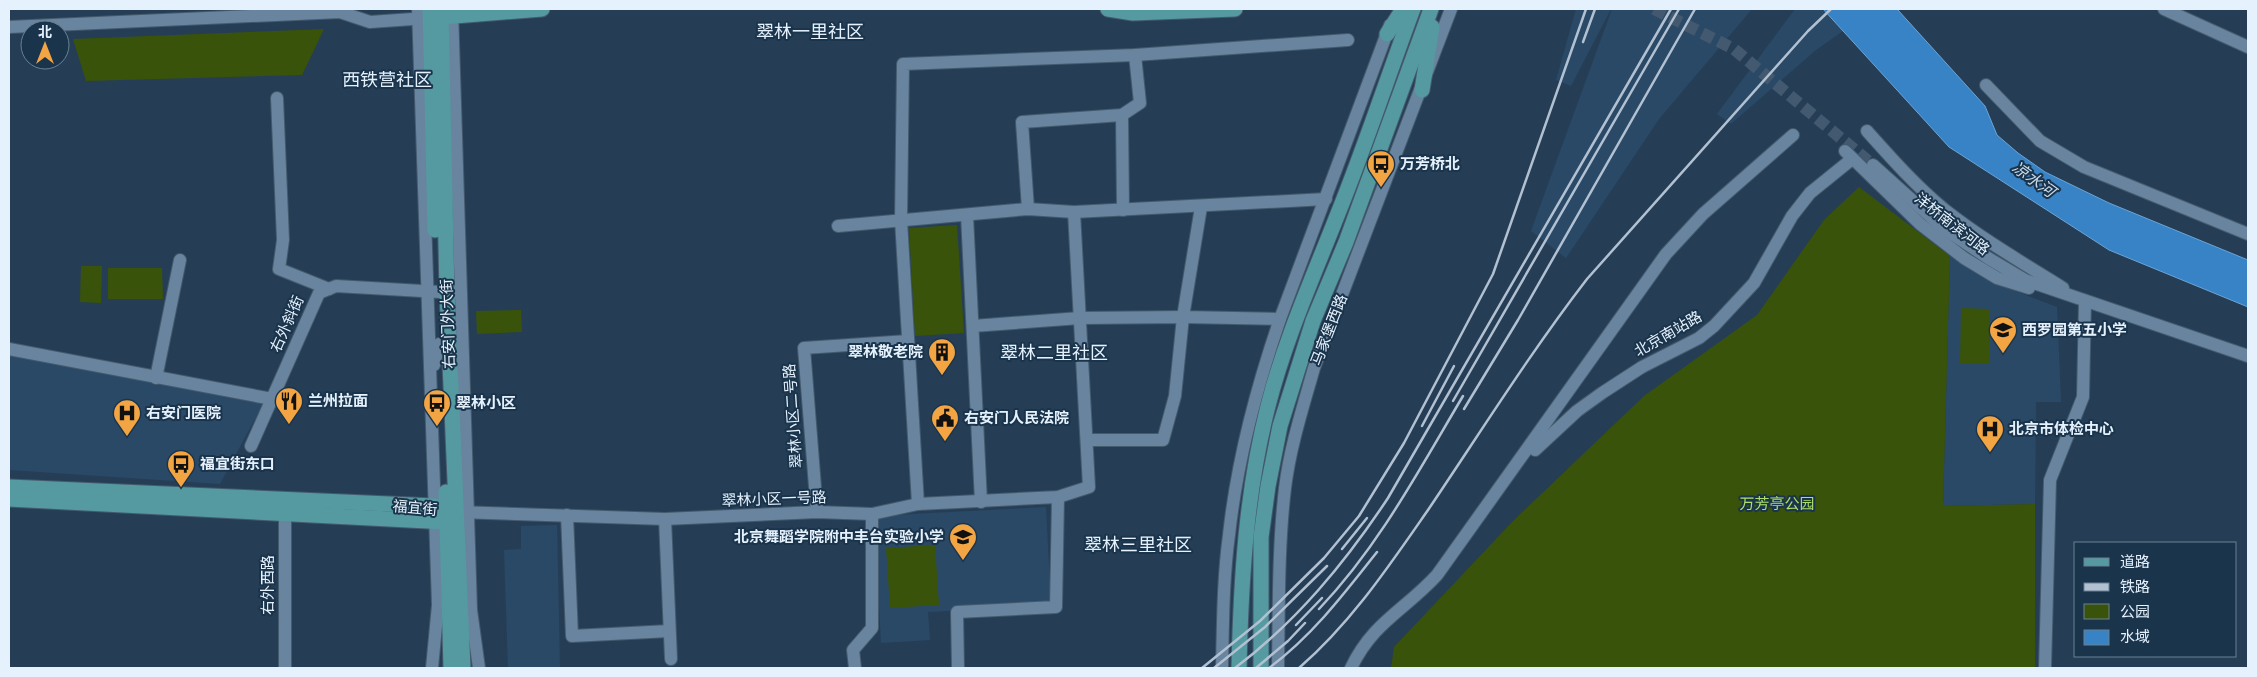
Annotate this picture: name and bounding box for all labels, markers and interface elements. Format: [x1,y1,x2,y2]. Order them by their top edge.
north arrow [20,20,70,70]
district label: 翠林一里社区 [756,21,864,43]
text: 北 [38,24,52,41]
district label: 西铁营社区 [342,69,432,91]
bus stop icon: 万芳桥北 [1366,149,1396,188]
place label: 万芳桥北 [1400,155,1460,173]
water label: 凉水河 [2009,158,2061,203]
street label: 洋桥南滨河路 [1911,189,1993,259]
street label: 右安门外大街 [437,279,459,369]
street label: 马家堡西路 [1307,292,1351,368]
street label: 右外斜街 [267,293,307,355]
street label: 北京南站路 [1631,307,1705,361]
school or university icon: 西罗园第五小学 [1988,315,2018,354]
place label: 西罗园第五小学 [2022,321,2127,339]
building icon: 翠林敬老院 [927,337,957,376]
district label: 翠林二里社区 [1000,342,1108,364]
place label: 翠林敬老院 [848,343,923,361]
street label: 翠林小区二号路 [780,363,806,469]
restaurant icon: 兰州拉面 [274,386,304,425]
bus stop icon: 翠林小区 [422,388,452,427]
place label: 兰州拉面 [308,392,368,410]
place label: 翠林小区 [456,394,516,412]
hospital icon: 右安门医院 [112,398,142,437]
public building icon: 右安门人民法院 [930,403,960,442]
place label: 右安门医院 [146,404,221,422]
place label: 右安门人民法院 [964,409,1069,427]
hospital icon: 北京市体检中心 [1975,414,2005,453]
place label: 北京市体检中心 [2009,420,2114,438]
bus stop icon: 福宜街东口 [166,449,196,488]
place label: 福宜街东口 [200,455,275,473]
street label: 翠林小区一号路 [721,488,827,510]
park label: 万芳亭公园 [1739,495,1815,513]
street label: 福宜街 [392,497,438,519]
school or university icon: 北京舞蹈学院附中丰台实验小学 [948,522,978,561]
place label: 北京舞蹈学院附中丰台实验小学 [734,528,944,546]
district label: 翠林三里社区 [1084,534,1192,556]
legend [2074,542,2237,657]
text: 道路 [2120,553,2150,571]
street label: 右外西路 [259,555,277,615]
text: 铁路 [2120,578,2150,596]
text: 公园 [2120,603,2150,621]
text: 水域 [2120,628,2150,646]

